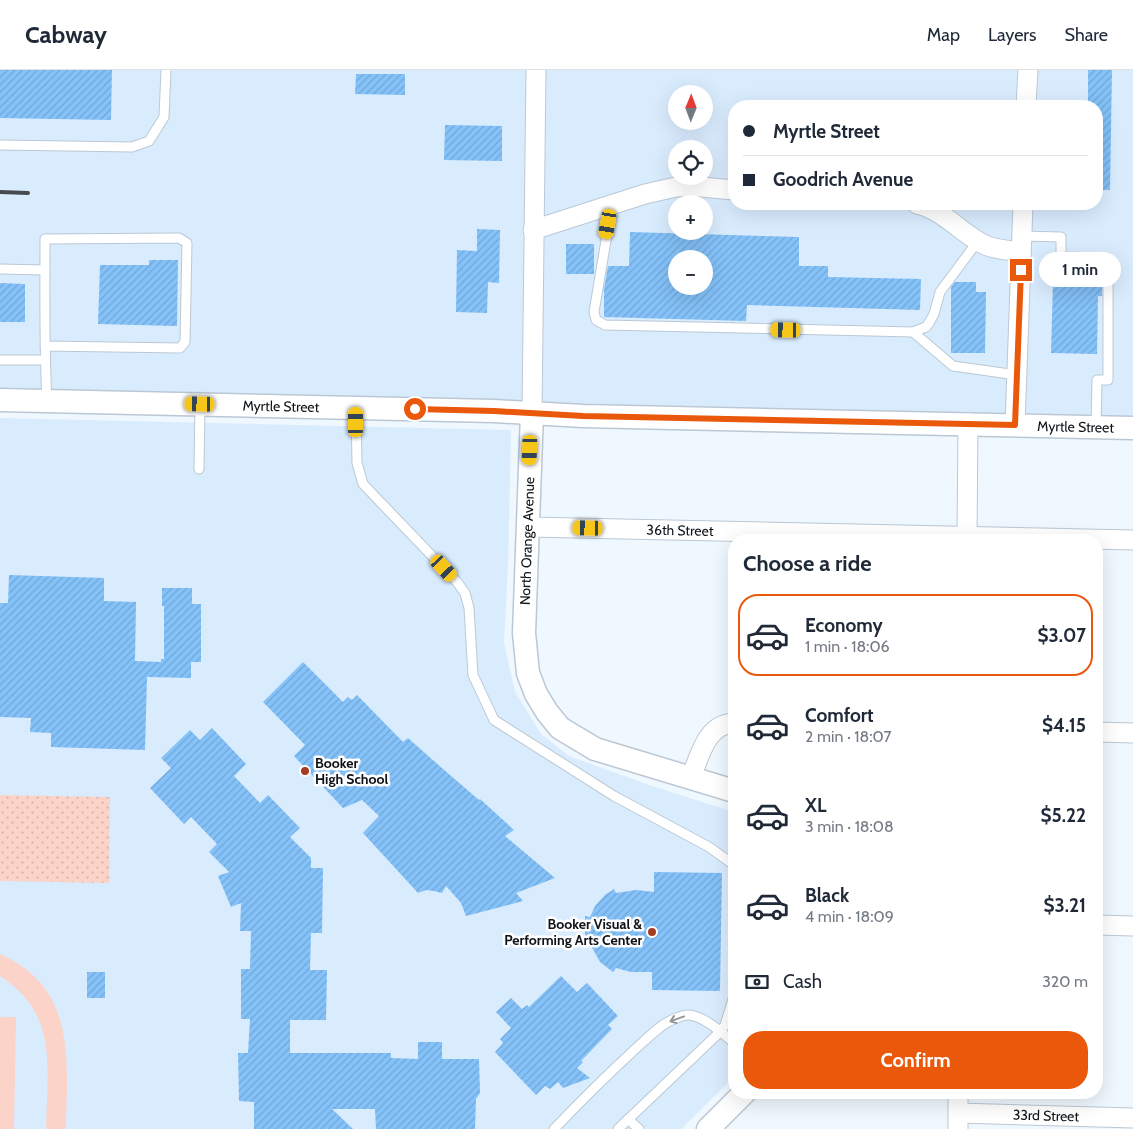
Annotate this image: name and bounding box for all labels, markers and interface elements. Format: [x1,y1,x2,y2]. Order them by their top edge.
text: Cabway [25,20,107,49]
text: Map [927,24,960,46]
text: Layers [988,24,1037,46]
text: Share [1065,24,1108,46]
north arrow [668,85,712,130]
map controls [668,85,713,295]
text: Myrtle Street [773,120,880,143]
button: locate [668,140,713,185]
text: Goodrich Avenue [773,168,913,191]
button: + [668,195,713,240]
car [598,208,617,240]
button: − [668,250,713,295]
callout: 1 min [1038,252,1121,288]
route end [1010,259,1032,281]
text: 1 min [1062,260,1098,279]
car [770,322,801,338]
car [184,396,215,412]
street label: Myrtle Street [242,396,320,416]
route start [404,398,426,420]
car [348,407,363,437]
street label: Myrtle Street [1037,417,1115,437]
car [521,435,538,465]
street label: North Orange Avenue [516,476,538,606]
car [572,520,603,536]
street label: 36th Street [646,521,714,540]
text: Choose a ride [743,550,872,577]
car [428,552,459,584]
icon: car [745,613,790,658]
text: Economy [805,614,883,637]
text: $3.07 [1038,624,1086,647]
text: 1 min · 18:06 [805,637,890,656]
icon: car [745,703,790,748]
text: Comfort [805,704,874,727]
text: $4.15 [1042,714,1086,737]
text: 2 min · 18:07 [805,727,892,746]
place label: Booker High School [315,754,388,788]
marker: Booker High School [299,765,311,777]
icon: car [745,793,790,838]
text: XL [805,794,826,817]
text: $5.22 [1040,804,1086,827]
text: 3 min · 18:08 [805,817,894,836]
icon: car [745,883,790,928]
text: Black [805,884,849,907]
text: $3.21 [1043,894,1086,917]
text: 4 min · 18:09 [805,907,894,926]
place label: Booker Visual & Performing Arts Center [504,915,642,949]
marker: Booker Visual & Performing Arts Center [646,926,658,938]
icon: cash [743,968,771,996]
text: Cash [783,970,822,993]
text: 320 m [1042,972,1088,991]
one-way arrow [669,1015,685,1024]
button: Confirm [743,1031,1088,1089]
street label: 33rd Street [1013,1106,1080,1125]

